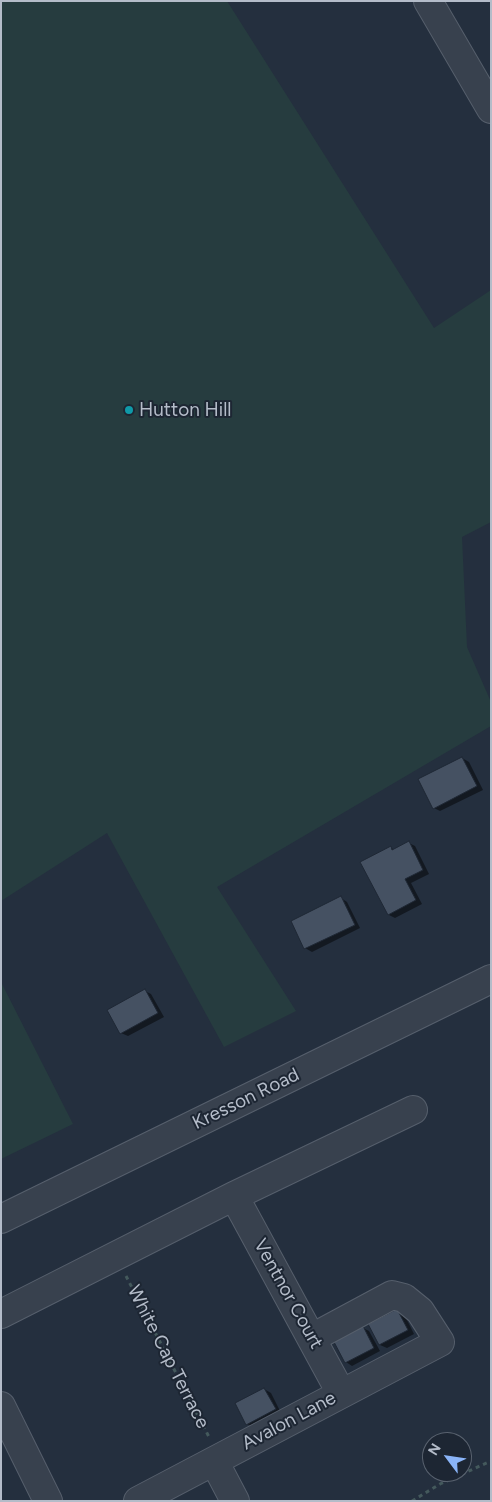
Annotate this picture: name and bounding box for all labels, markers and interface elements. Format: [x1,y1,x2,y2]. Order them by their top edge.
place label: Hutton Hill [139,399,232,421]
marker: Hutton Hill [123,404,135,416]
street label: Kresson Road [189,1063,303,1135]
street label: Ventnor Court [248,1235,328,1353]
street label: White Cap Terrace [122,1282,214,1432]
street label: Avalon Lane [238,1387,340,1455]
north arrow [422,1432,472,1482]
text: N [424,1441,445,1459]

